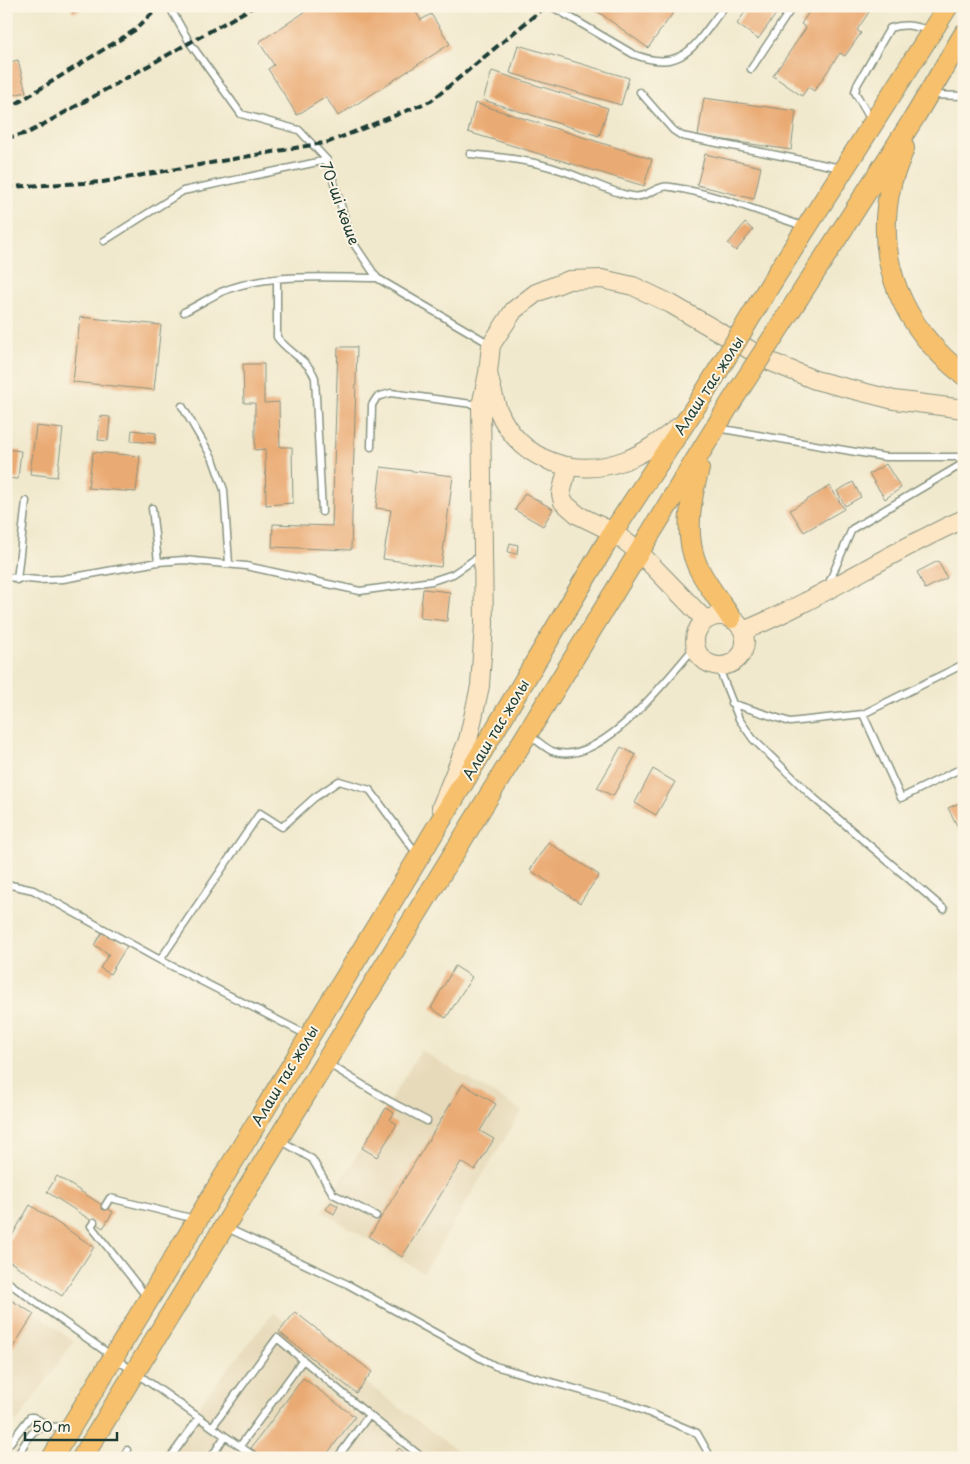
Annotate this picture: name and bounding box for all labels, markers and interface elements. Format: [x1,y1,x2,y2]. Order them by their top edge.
street label: 70-ші көше [315,158,367,248]
street label: Алаш тас жолы [667,331,749,439]
street label: Алаш тас жолы [456,674,534,784]
street label: Алаш тас жолы [245,1020,323,1130]
scale bar [25,1409,118,1441]
text: 50 m [32,1414,71,1437]

